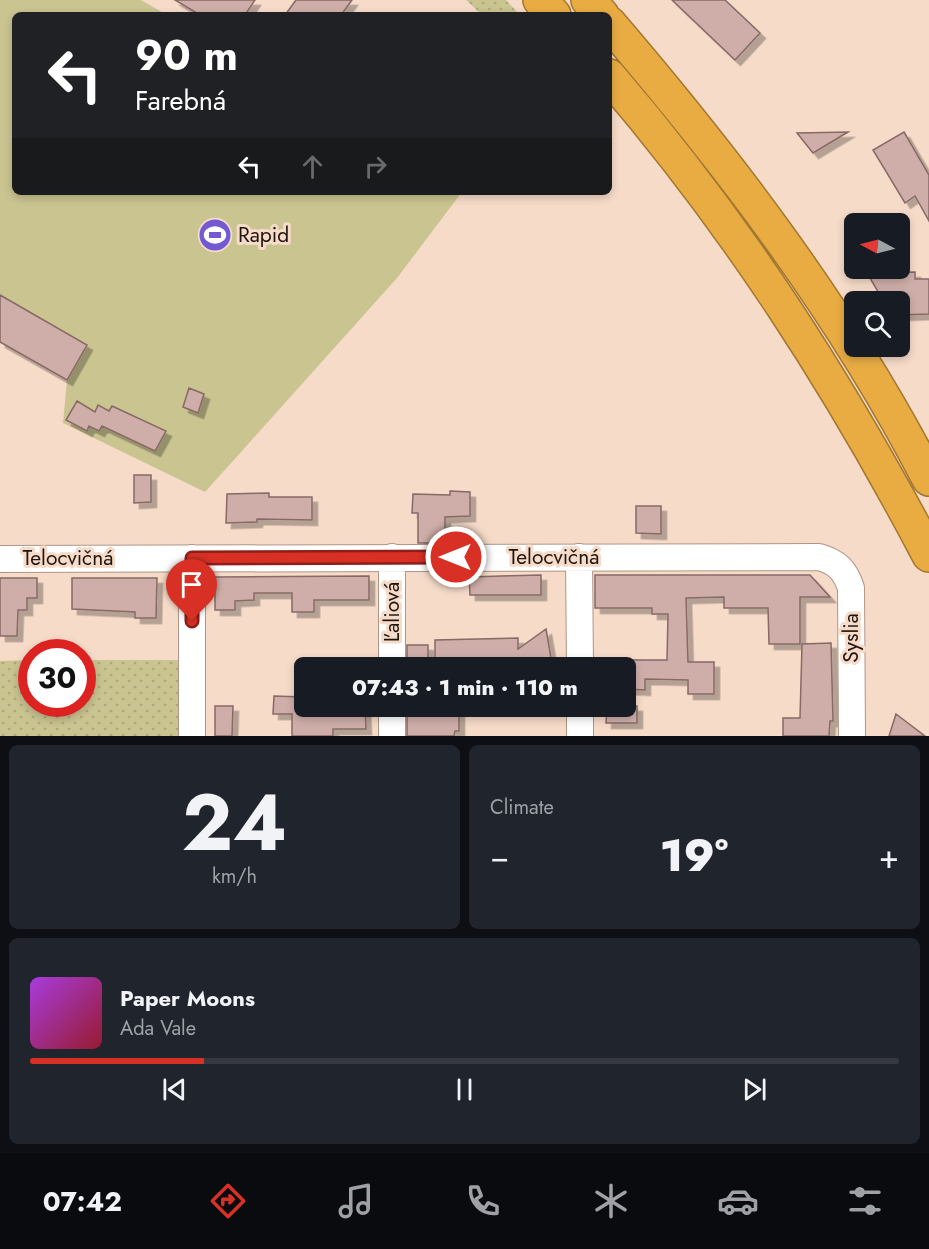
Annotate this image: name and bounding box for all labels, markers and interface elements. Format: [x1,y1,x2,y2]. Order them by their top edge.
text: 90 m [135,25,238,86]
icon: left [36,36,114,114]
text: Farebná [135,81,226,120]
icon: left [233,150,266,183]
icon: ahead [296,150,329,183]
icon: right [359,150,392,183]
north arrow [844,213,910,279]
map controls [844,213,910,357]
sports icon: Rapid [197,217,233,253]
place label: Rapid [238,220,289,250]
button: search [844,291,910,357]
position arrow [424,525,488,589]
street label: Telocvičná [509,542,599,572]
street label: Telocvičná [23,543,113,573]
pin [166,559,217,621]
icon: arrive [175,568,208,601]
street label: Ľaliová [377,582,407,642]
street label: Syslia [836,613,866,663]
speed limit sign: 30 [18,639,96,717]
text: 07:43 · 1 min · 110 m [352,671,578,703]
text: 24 [182,767,287,879]
text: Climate [490,793,554,822]
text: 19° [660,823,728,888]
text: − [490,833,509,880]
text: + [879,833,899,880]
text: km/h [212,862,257,891]
text: Paper Moons [120,982,255,1014]
text: Ada Vale [120,1014,196,1043]
icon: previous [158,1073,191,1106]
icon: pause [448,1073,481,1106]
icon: next [738,1073,771,1106]
icon: directions [207,1180,249,1222]
icon: music [335,1180,377,1222]
icon: phone [462,1180,504,1222]
icon: climate [590,1180,632,1222]
icon: car [717,1180,759,1222]
icon: filters [844,1180,886,1222]
text: 07:42 [43,1182,122,1221]

